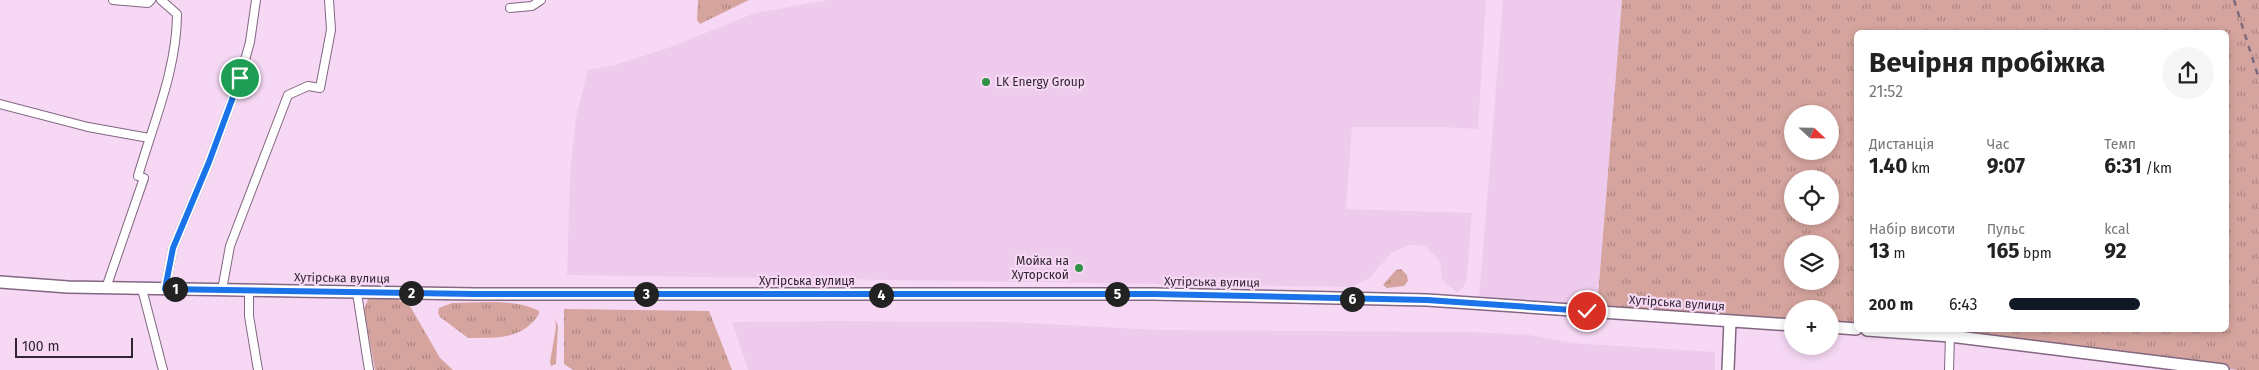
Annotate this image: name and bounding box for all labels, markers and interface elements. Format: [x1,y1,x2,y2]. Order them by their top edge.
text: Вечірня пробіжка [1869,46,2105,79]
button: share [2162,47,2214,99]
pin [219,57,261,99]
icon: arrive [226,64,254,92]
place label: LK Energy Group [996,75,1085,89]
marker: LK Energy Group [980,76,992,88]
text: 21:52 [1869,82,1903,101]
north arrow [1784,105,1839,160]
map controls [1784,105,1839,355]
text: Дистанція [1869,136,1934,153]
text: Час [1987,136,2010,153]
text: Темп [2104,136,2136,153]
text: 1.40 [1869,153,1907,179]
text: 9:07 [1987,153,2025,179]
text: 6:31 [2104,153,2142,179]
text: km [1907,160,1930,177]
text: /km [2142,160,2172,177]
button: locate [1784,170,1839,225]
text: Набір висоти [1869,221,1955,238]
text: Пульс [1987,221,2025,238]
text: kcal [2104,221,2130,238]
button: layers [1784,235,1839,290]
text: 13 [1869,238,1890,264]
text: 165 [1987,238,2019,264]
text: 92 [2104,238,2127,264]
text: m [1890,245,1905,262]
text: bpm [2019,245,2052,262]
place label: Мойка на Хуторской [1011,254,1069,282]
marker: Мойка на Хуторской [1073,262,1085,274]
street label: Хутірська вулиця [294,270,390,286]
street label: Хутірська вулиця [759,274,855,288]
street label: Хутірська вулиця [1164,274,1260,290]
pin: 1 [162,276,188,302]
pin: 2 [398,280,424,306]
text: 1 [172,281,179,298]
pin: 3 [634,282,658,306]
pin: 4 [868,282,894,308]
pin: 5 [1104,282,1130,306]
text: 2 [408,285,415,302]
text: 3 [643,286,650,303]
text: 5 [1114,286,1121,303]
pin: 6 [1340,286,1364,312]
text: 4 [878,287,885,304]
pin [1566,290,1608,332]
text: 6 [1349,291,1356,308]
street label: Хутірська вулиця [1629,293,1725,313]
text: 200 m [1869,295,1913,314]
text: 6:43 [1949,295,1978,314]
icon: check [1573,297,1601,325]
button: + [1784,300,1839,355]
scale bar [15,335,132,358]
text: 100 m [22,338,59,355]

